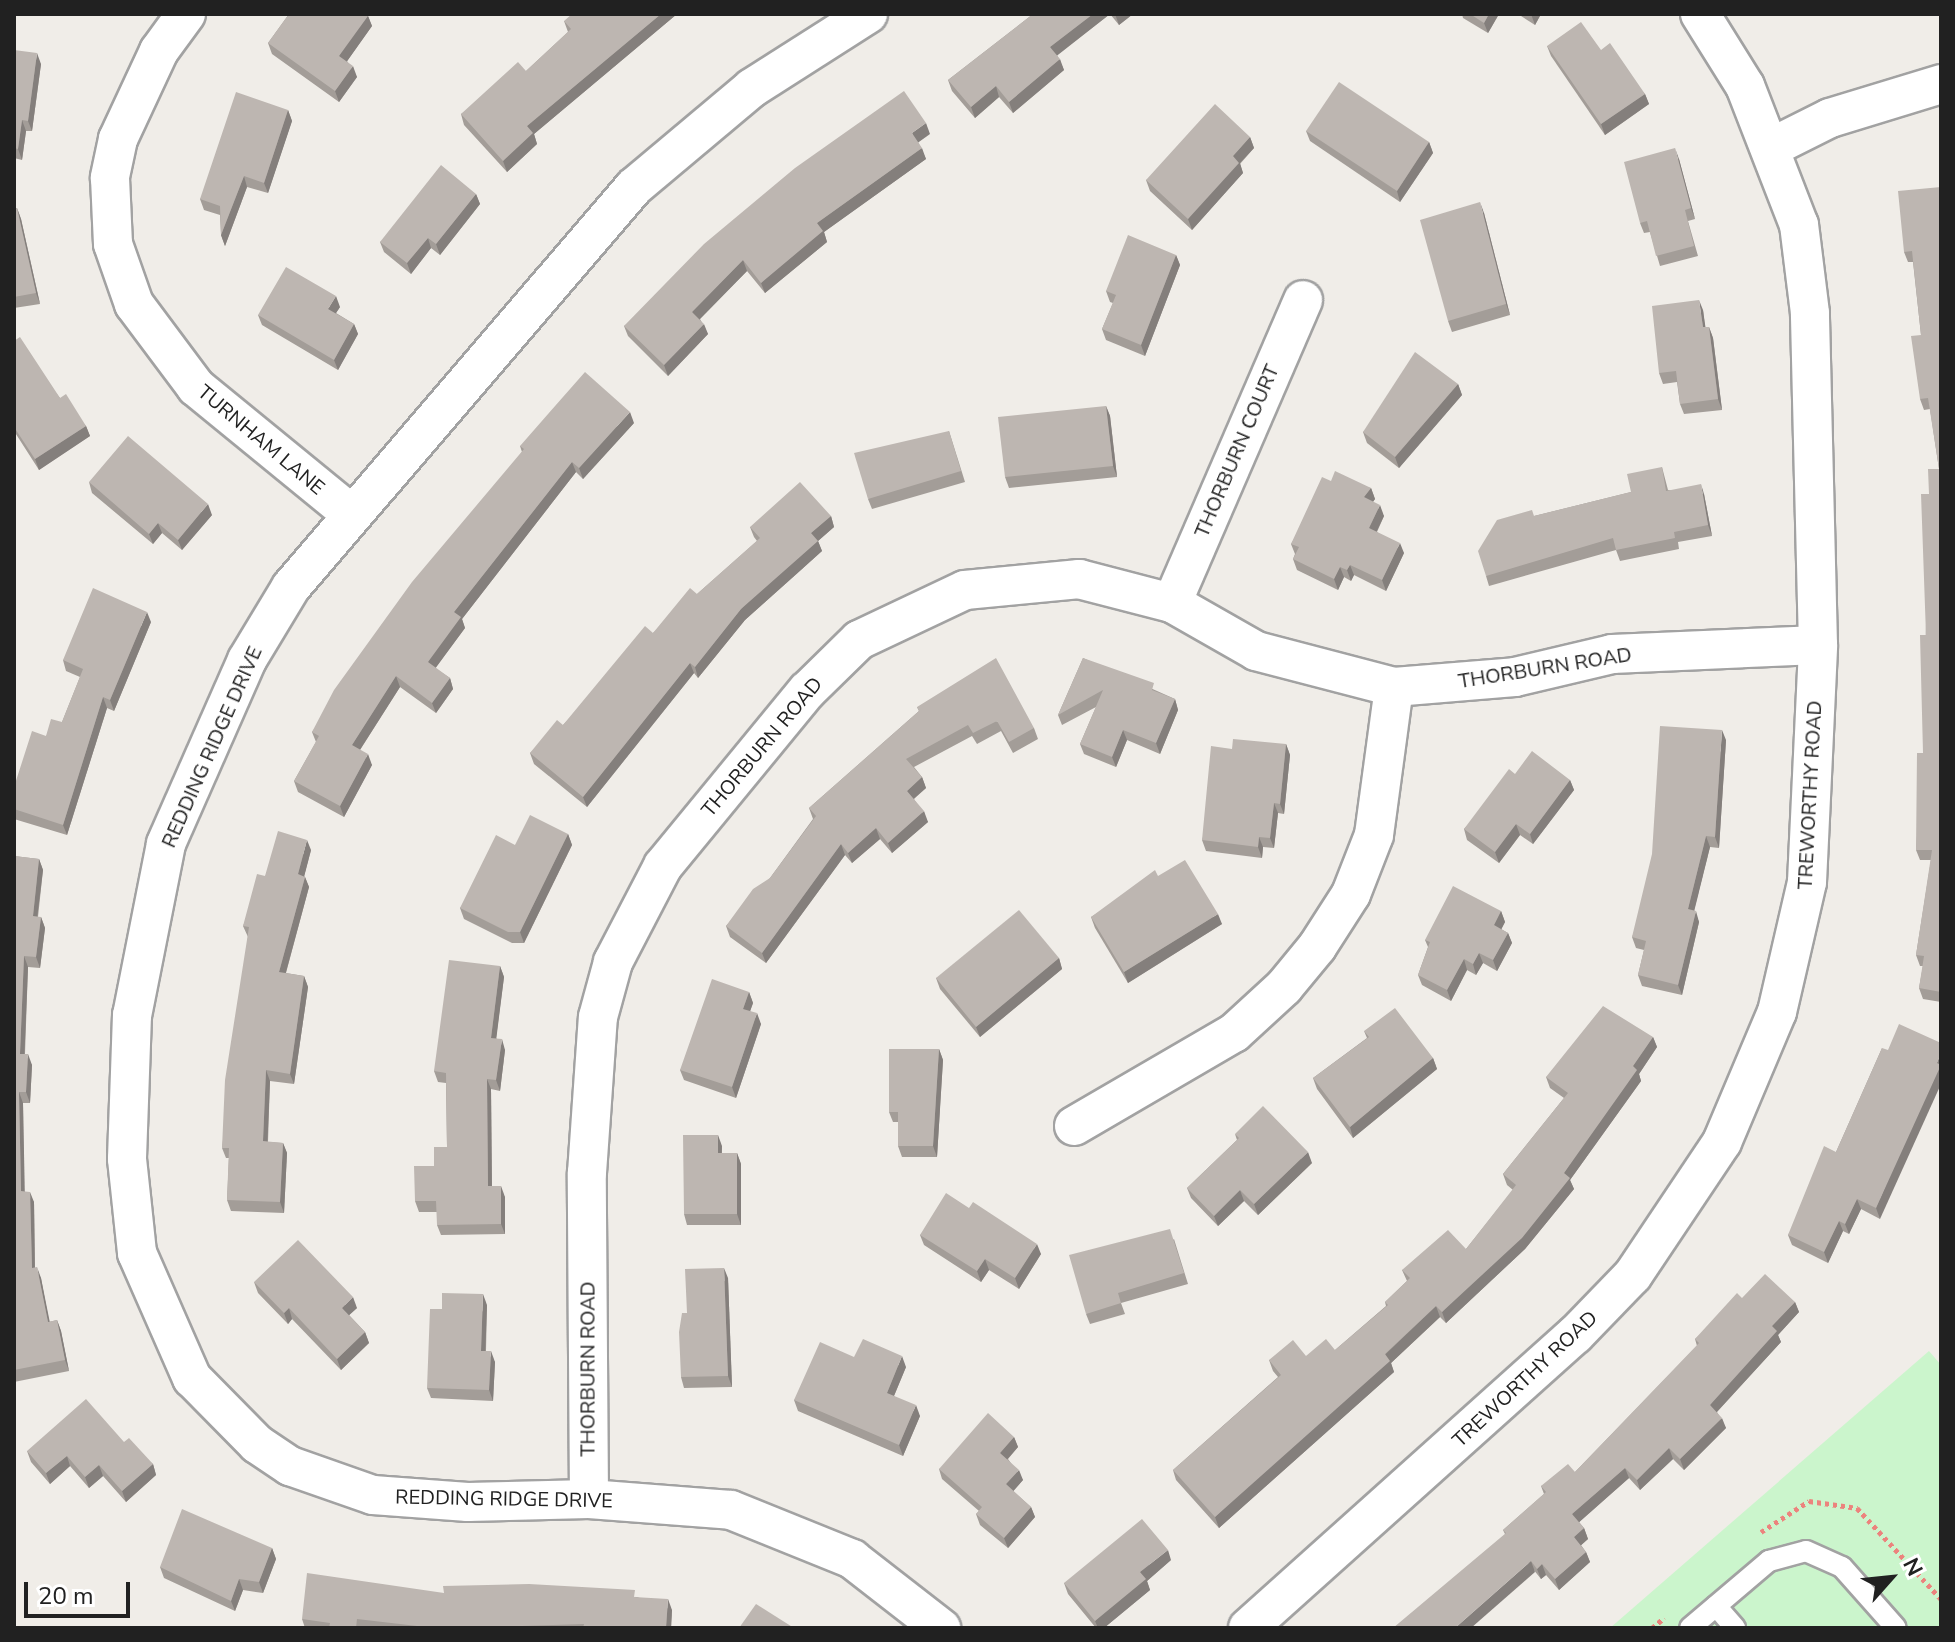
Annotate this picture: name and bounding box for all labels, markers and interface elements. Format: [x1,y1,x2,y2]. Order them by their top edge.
street label: THORBURN COURT [1190,361,1284,541]
street label: TURNHAM LANE [193,380,329,500]
street label: THORBURN ROAD [1457,642,1633,694]
street label: REDDING RIDGE DRIVE [157,643,267,851]
street label: THORBURN ROAD [697,672,827,822]
street label: TREWORTHY ROAD [1793,700,1827,890]
street label: THORBURN ROAD [576,1281,600,1457]
street label: TREWORTHY ROAD [1448,1306,1602,1452]
street label: REDDING RIDGE DRIVE [395,1485,613,1513]
north arrow [1851,1538,1931,1618]
text: N [1895,1553,1929,1581]
scale bar [28,1566,134,1616]
text: 20 m [38,1580,94,1612]

